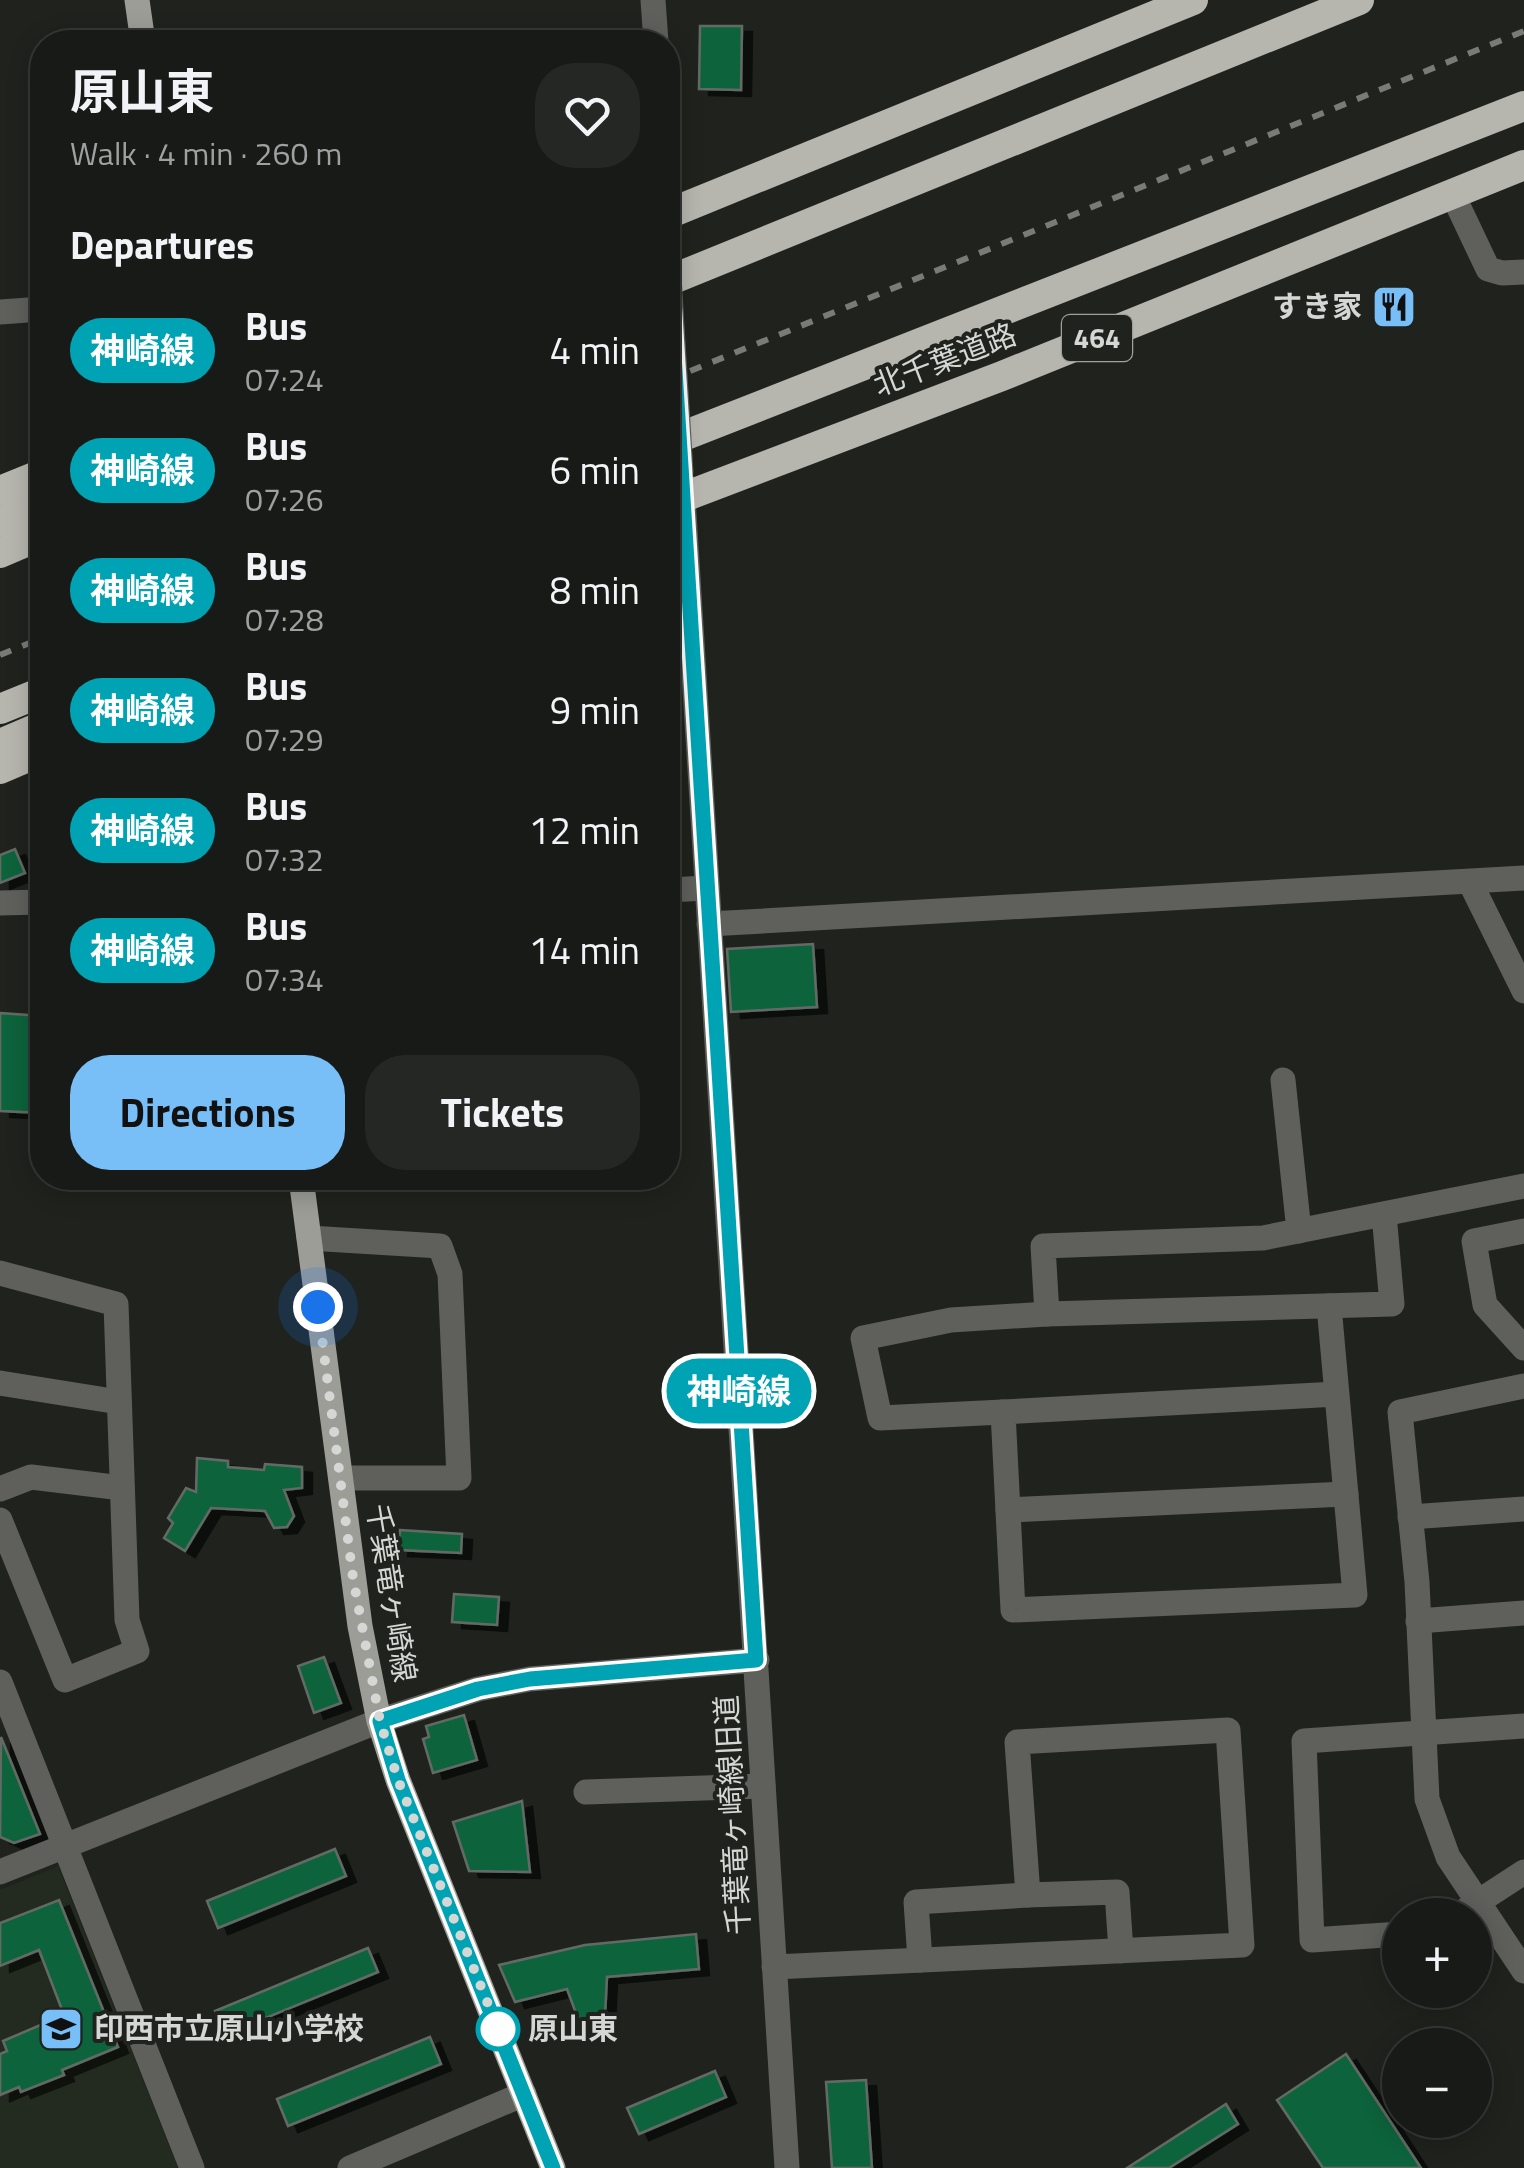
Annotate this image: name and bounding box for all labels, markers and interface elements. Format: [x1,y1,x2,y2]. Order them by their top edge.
text: 原山東 [70,55,214,128]
button: heart [535,63,640,168]
text: Walk · 4 min · 260 m [70,129,342,177]
text: Departures [70,216,254,274]
place label: すき家 [1272,283,1362,329]
restaurant icon: すき家 [1371,284,1417,330]
text: Bus [245,297,307,355]
street label: 北千葉道路 [866,311,1023,407]
road number: 464 [1062,315,1132,361]
text: 4 min [550,321,640,379]
text: 神崎線 [90,323,195,377]
text: 07:24 [245,355,324,403]
text: Bus [245,417,307,475]
text: 6 min [550,441,640,499]
text: 神崎線 [90,443,195,497]
text: 07:26 [245,475,324,523]
text: Bus [245,537,307,595]
text: 8 min [550,561,640,619]
text: 神崎線 [90,563,195,617]
text: 07:28 [245,595,324,643]
text: Bus [245,657,307,715]
text: 9 min [550,681,640,739]
text: 神崎線 [90,683,195,737]
text: 07:29 [245,715,324,763]
text: Bus [245,777,307,835]
text: 12 min [529,801,640,859]
text: 神崎線 [90,803,195,857]
text: 07:32 [245,835,324,883]
text: Bus [245,897,307,955]
text: 14 min [529,921,640,979]
text: 神崎線 [90,923,195,977]
text: 07:34 [245,955,324,1003]
button: Directions [70,1055,345,1170]
button: Tickets [365,1055,640,1170]
your location [293,1282,343,1332]
line badge: 神崎線 [682,1358,796,1424]
text: 神崎線 [686,1364,792,1418]
street label: 千葉竜ヶ崎線 [355,1500,429,1685]
street label: 千葉竜ヶ崎線旧道 [703,1694,761,1936]
map controls [1382,1898,1492,2138]
button: + [1382,1898,1492,2008]
place label: 印西市立原山小学校 [94,2005,364,2051]
place label: 原山東 [528,2005,618,2051]
school or university icon: 印西市立原山小学校 [38,2006,84,2052]
marker: 原山東 [477,2008,519,2050]
button: − [1382,2028,1492,2138]

